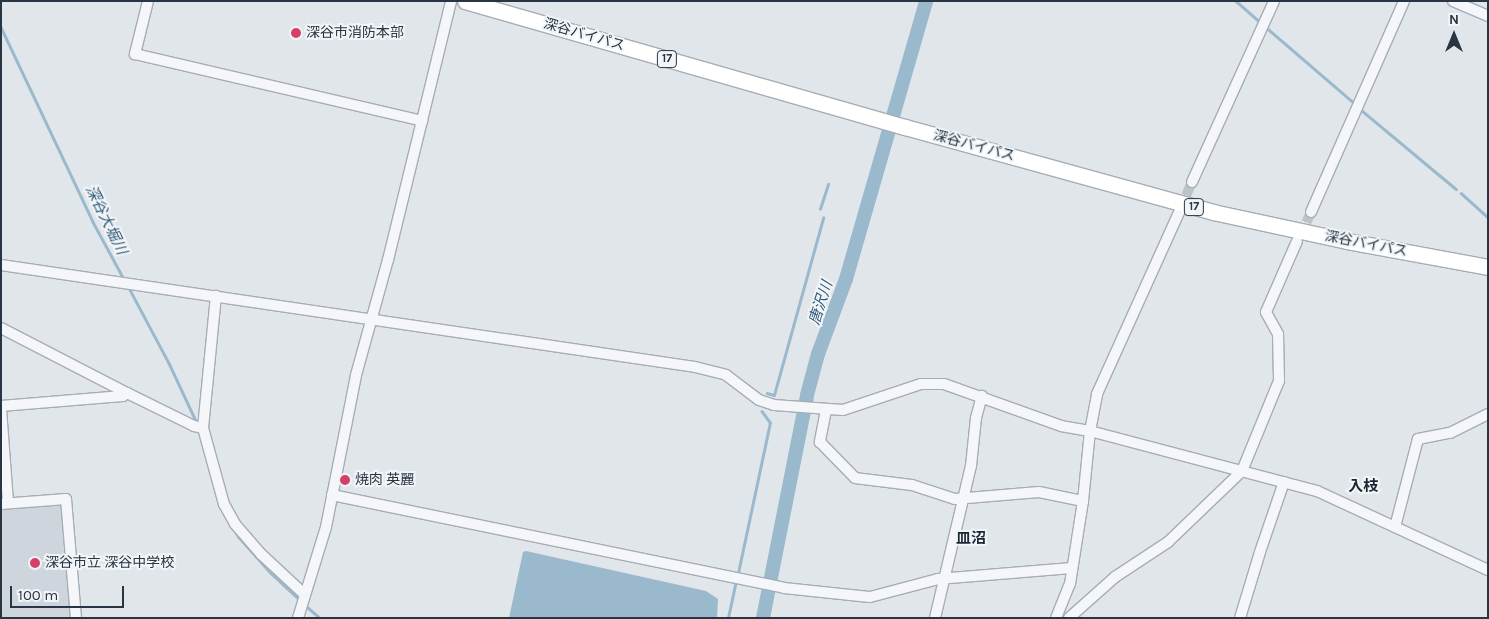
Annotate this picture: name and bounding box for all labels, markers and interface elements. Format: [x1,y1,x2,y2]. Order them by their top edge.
north arrow [1429,10,1479,60]
text: N [1449,11,1459,28]
street label: 深谷バイパス [541,15,627,55]
place label: 深谷市消防本部 [306,25,404,41]
marker: 深谷市消防本部 [290,27,302,39]
road number: 17 [656,50,678,68]
street label: 深谷バイパス [931,127,1017,165]
water label: 深谷大堀川 [81,182,131,258]
road number: 17 [1183,198,1205,216]
street label: 深谷バイパス [1323,228,1409,260]
water label: 唐沢川 [805,279,837,327]
place label: 焼肉 英麗 [355,472,414,488]
marker: 焼肉 英麗 [339,474,351,486]
district label: 入枝 [1348,478,1378,496]
district label: 皿沼 [956,530,986,548]
place label: 深谷市立 深谷中学校 [45,555,174,571]
marker: 深谷市立 深谷中学校 [29,557,41,569]
scale bar [12,576,126,608]
text: 100 m [18,586,58,604]

